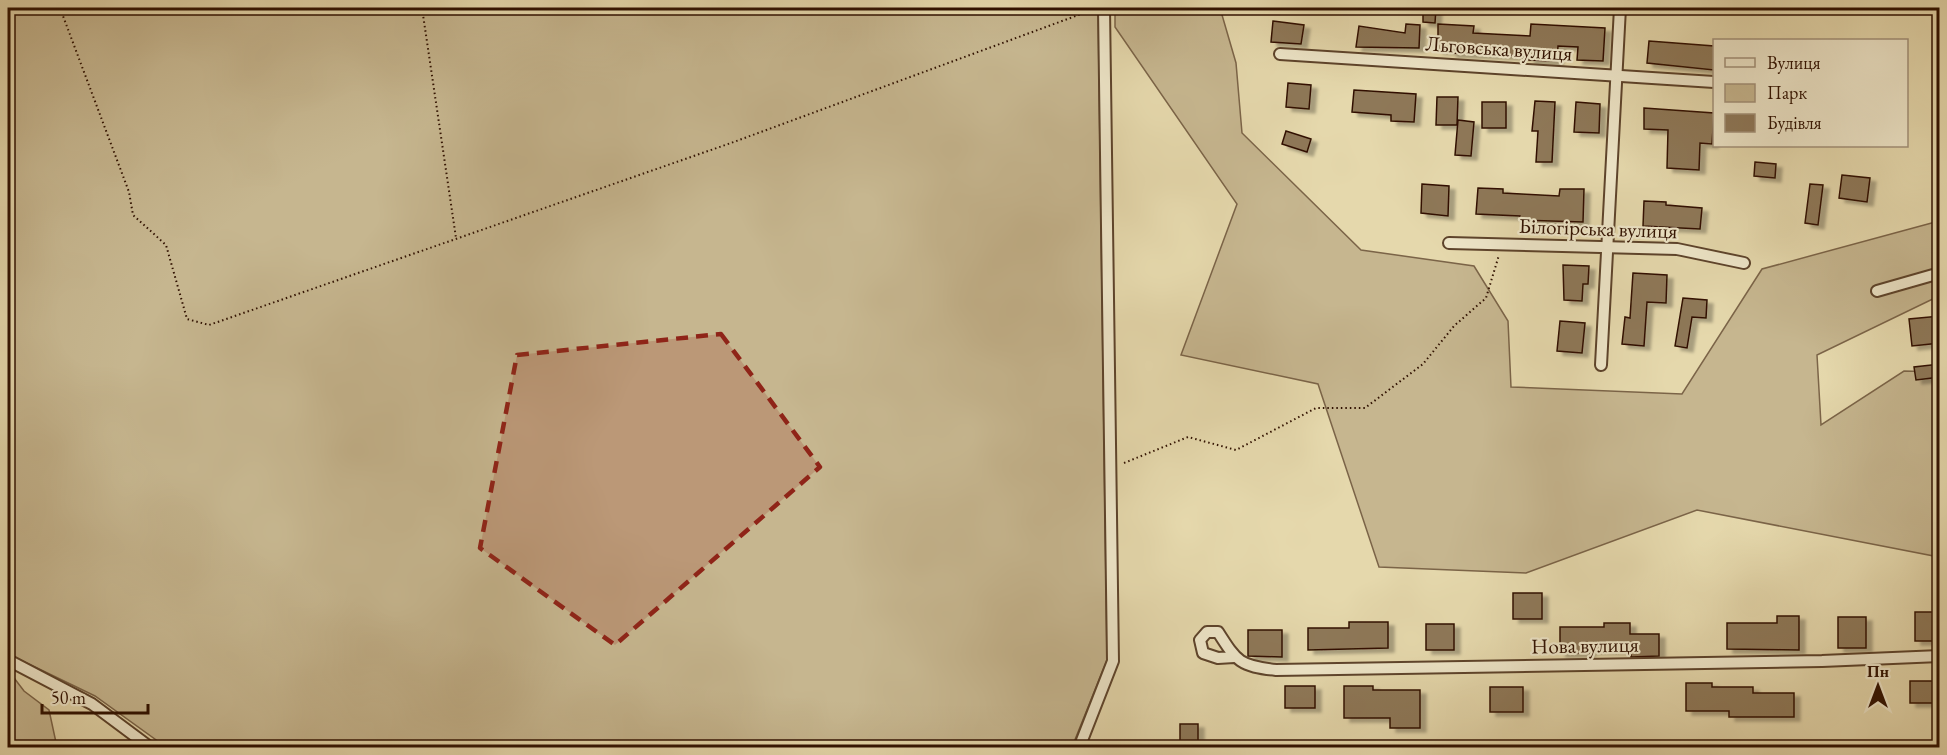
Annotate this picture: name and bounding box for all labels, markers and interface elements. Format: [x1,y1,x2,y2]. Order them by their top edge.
street label: Льговська вулиця [1425,29,1573,67]
legend [1713,39,1908,147]
text: Вулиця [1767,51,1820,74]
text: Парк [1767,81,1807,104]
text: Будівля [1767,111,1822,134]
street label: Білогірська вулиця [1518,212,1678,244]
street label: Нова вулиця [1531,631,1639,659]
north arrow [1848,656,1908,716]
text: Пн [1867,661,1889,682]
scale bar [42,677,148,715]
text: 50 m [51,686,86,709]

